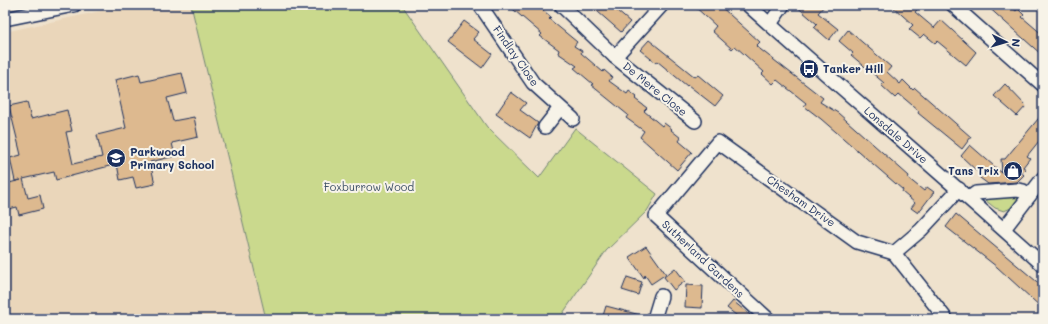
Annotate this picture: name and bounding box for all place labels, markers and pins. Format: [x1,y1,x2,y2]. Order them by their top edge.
bus stop icon: Tanker Hill [798,58,820,80]
place label: Tanker Hill [823,61,883,76]
place label: Parkwood Primary School [130,144,214,172]
school or university icon: Parkwood Primary School [105,147,127,169]
shop icon: Tans Trix [1002,160,1024,182]
place label: Tans Trix [948,163,999,178]

